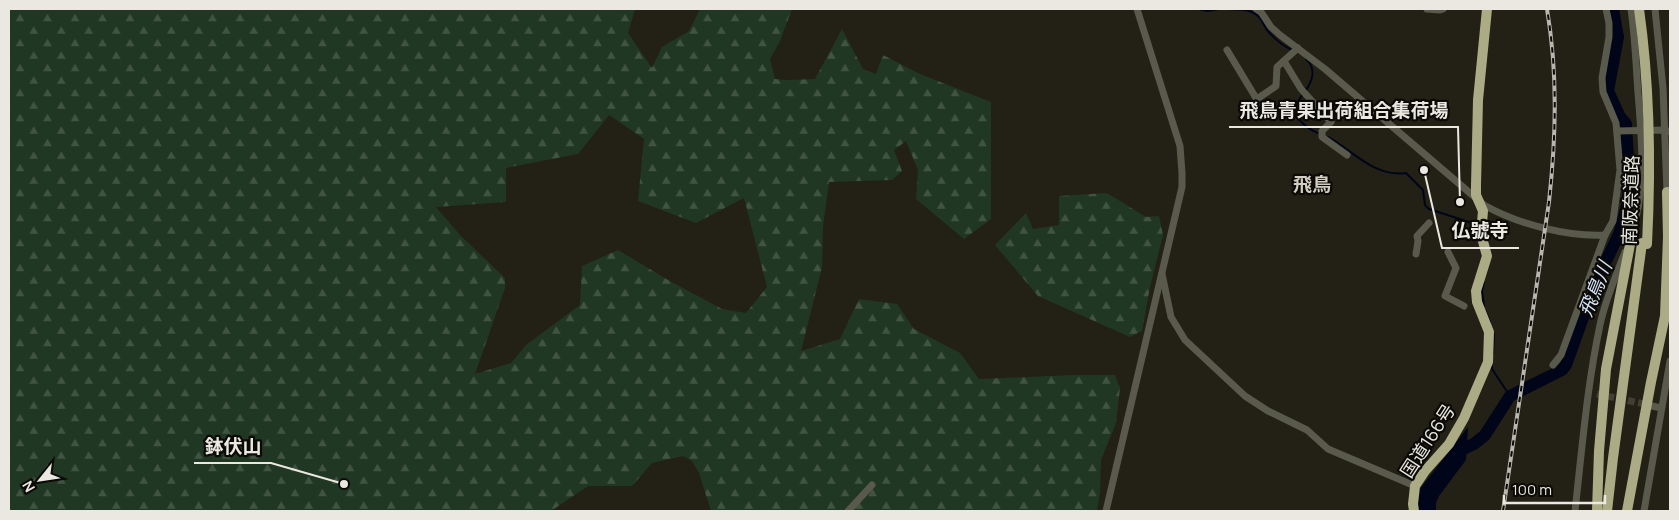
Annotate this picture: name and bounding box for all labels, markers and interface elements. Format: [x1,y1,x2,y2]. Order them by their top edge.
callout: 飛鳥青果出荷組合集荷場 [1229,93,1458,127]
text: 飛鳥青果出荷組合集荷場 [1239,97,1449,123]
street label: 南阪奈道路 [1616,155,1644,245]
district label: 飛鳥 [1293,171,1331,197]
callout: 仏號寺 [1442,214,1519,248]
text: 仏號寺 [1451,217,1509,243]
water label: 飛鳥川 [1572,256,1618,320]
street label: 国道166号 [1394,399,1460,482]
callout: 鉢伏山 [194,429,271,463]
text: 鉢伏山 [204,433,262,459]
north arrow [15,455,65,505]
scale bar [1504,472,1605,504]
text: N [18,478,39,496]
text: 100 m [1512,479,1552,500]

